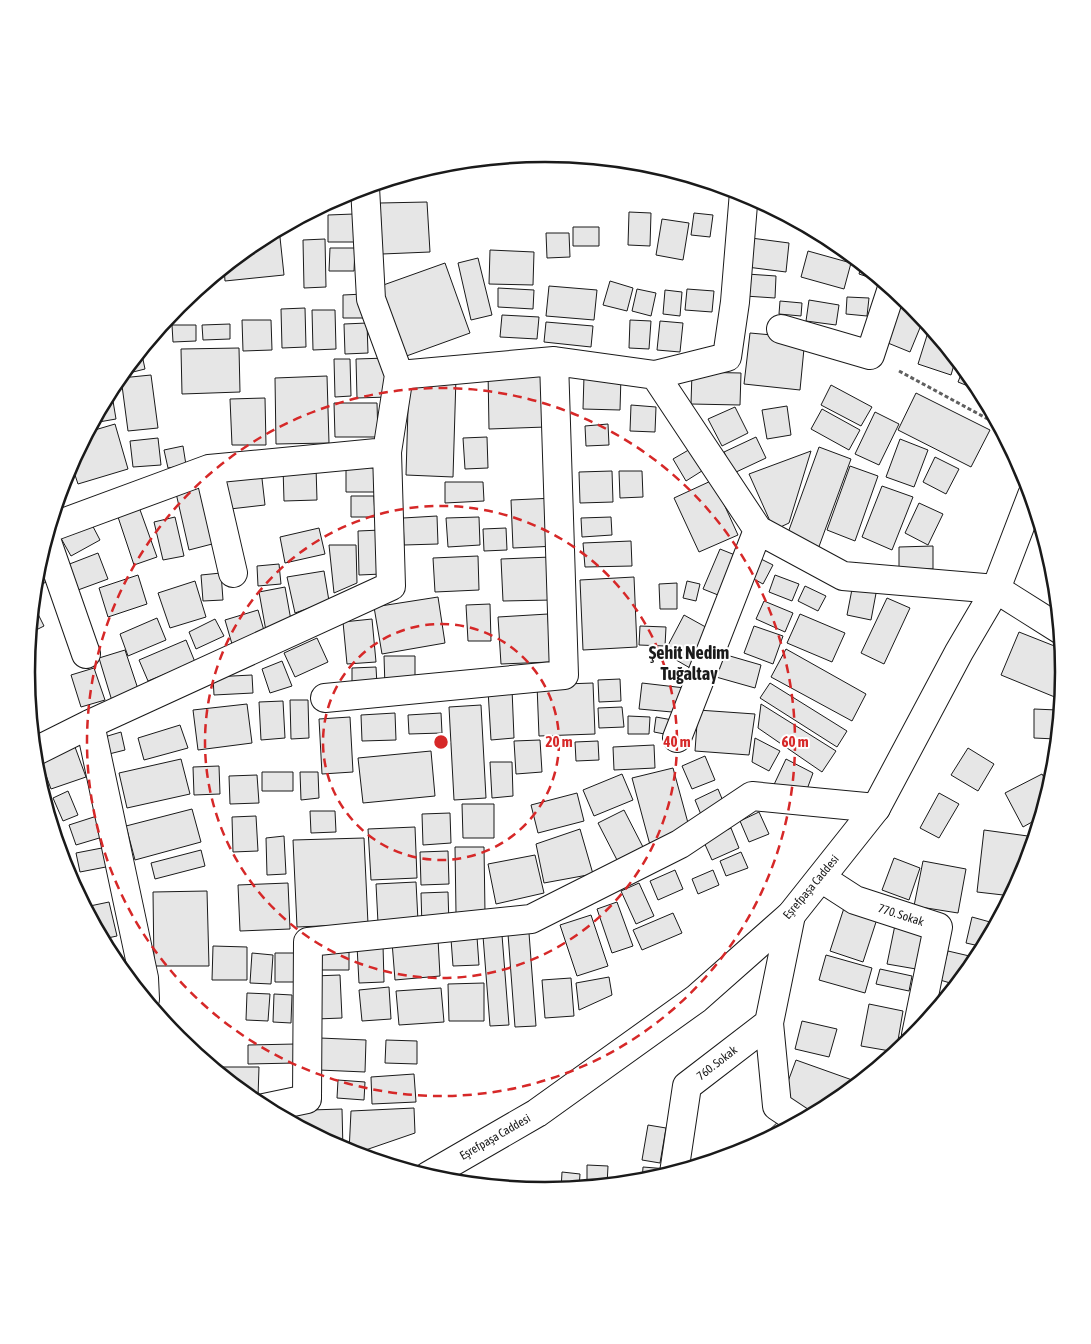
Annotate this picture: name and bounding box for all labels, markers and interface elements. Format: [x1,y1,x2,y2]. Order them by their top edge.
district label: Şehit Nedim Tuğaltay [649,642,729,684]
centre of rings [432,733,450,751]
text: 20 m [546,733,573,750]
text: 40 m [663,733,691,750]
text: 60 m [782,733,809,750]
street label: Eşrefpaşa Caddesi [780,852,842,922]
street label: 770. Sokak [876,901,926,929]
street label: 760. Sokak [694,1042,741,1083]
street label: Eşrefpaşa Caddesi [457,1111,533,1163]

